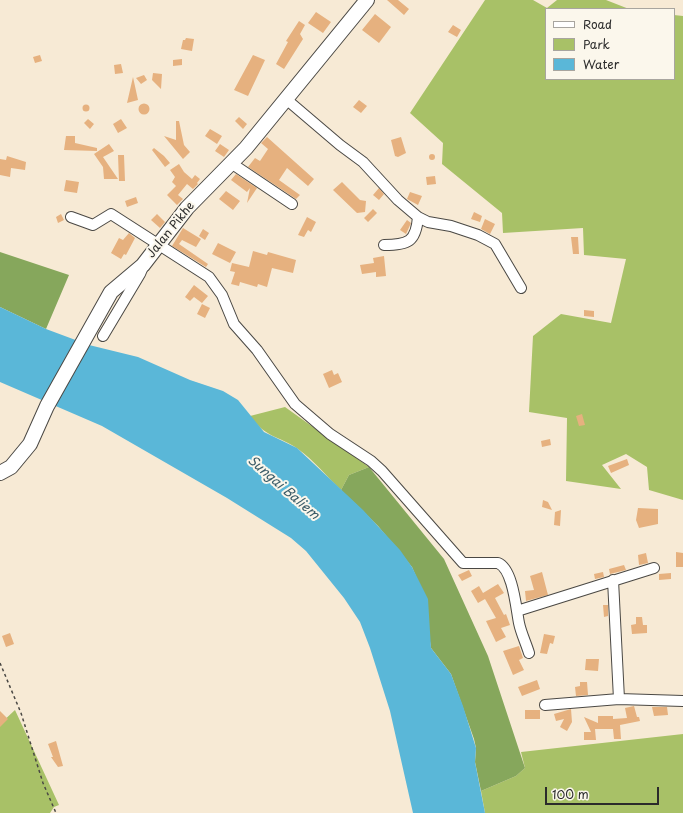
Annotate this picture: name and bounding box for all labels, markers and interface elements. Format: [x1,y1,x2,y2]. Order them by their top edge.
legend [545,8,675,80]
text: Road [583,15,612,33]
text: Park [583,35,610,53]
text: Water [583,55,619,73]
street label: Jalan Pikhe [144,199,198,261]
water label: Sungai Baliem [244,453,322,523]
scale bar [547,779,661,805]
text: 100 m [552,785,589,803]

